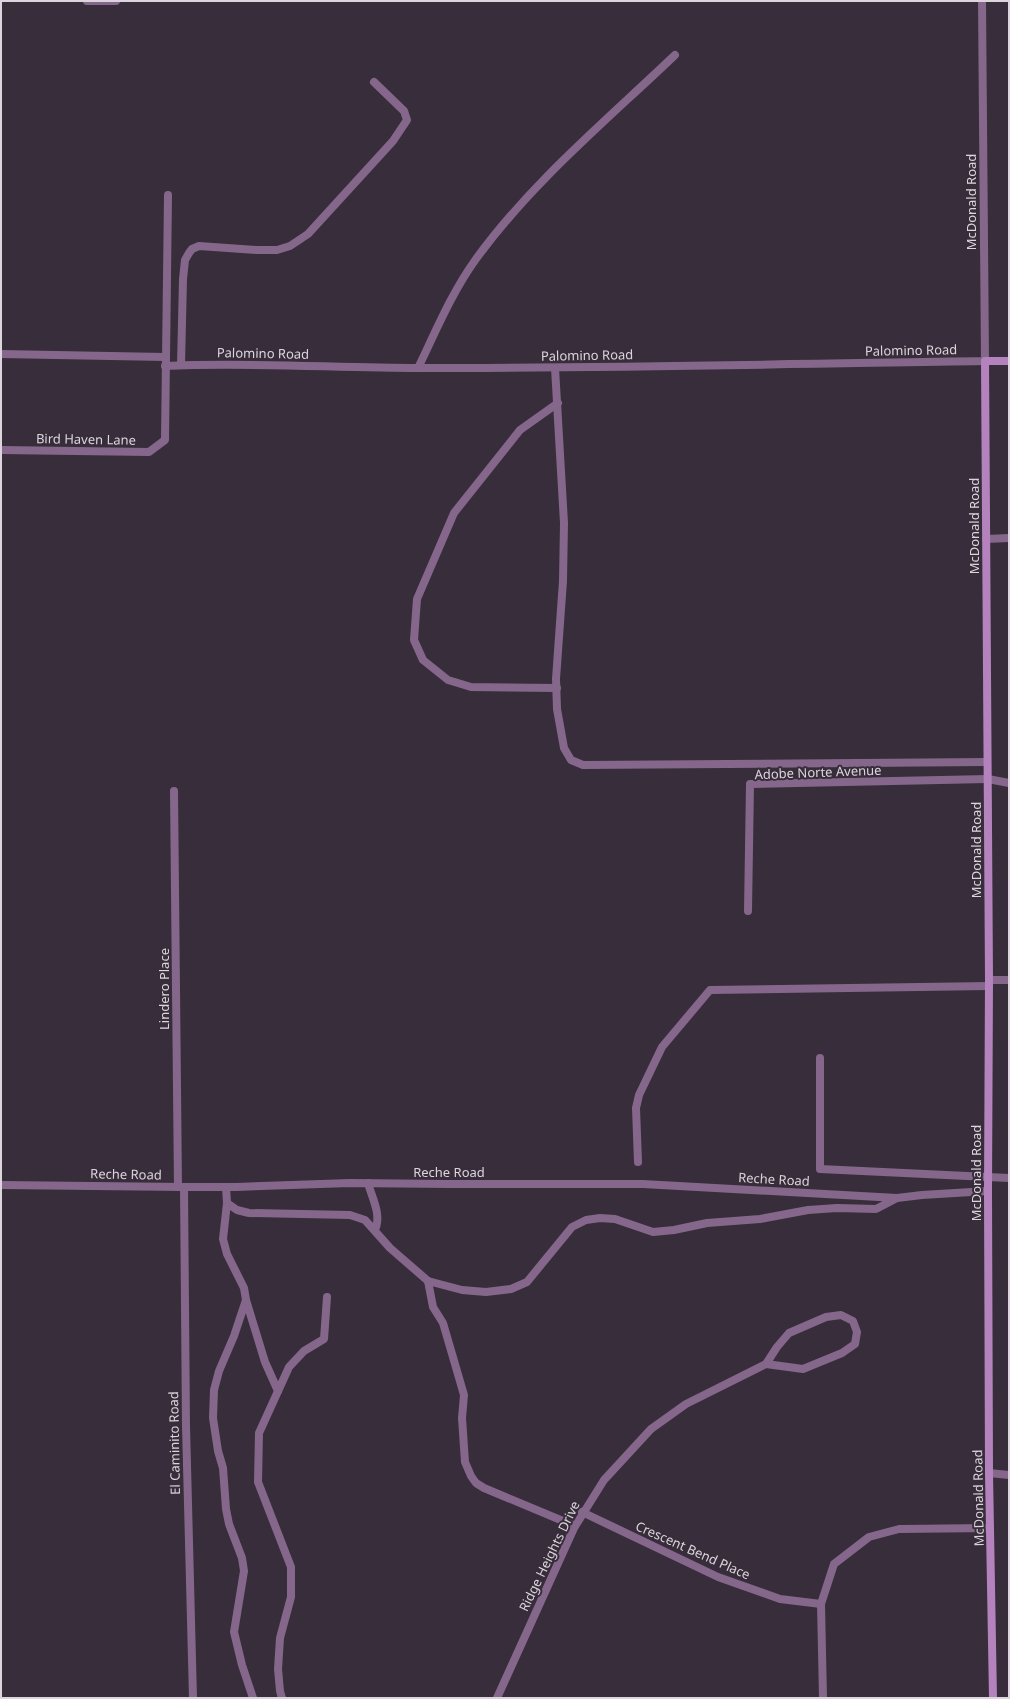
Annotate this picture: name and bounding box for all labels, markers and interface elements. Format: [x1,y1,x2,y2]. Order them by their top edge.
street label: McDonald Road [962,154,980,250]
street label: Palomino Road [865,340,957,360]
street label: Palomino Road [217,343,309,363]
street label: Palomino Road [541,345,633,365]
street label: Bird Haven Lane [36,429,136,449]
street label: McDonald Road [965,478,983,574]
street label: Adobe Norte Avenue [754,761,882,783]
street label: McDonald Road [967,802,985,898]
street label: Lindero Place [155,948,173,1030]
street label: McDonald Road [967,1125,985,1221]
street label: Reche Road [413,1163,485,1181]
street label: Reche Road [90,1164,162,1184]
street label: Reche Road [738,1168,810,1190]
street label: El Caminito Road [164,1391,184,1495]
street label: McDonald Road [968,1450,988,1546]
street label: Ridge Heights Drive [514,1498,584,1614]
street label: Crescent Bend Place [633,1517,753,1583]

